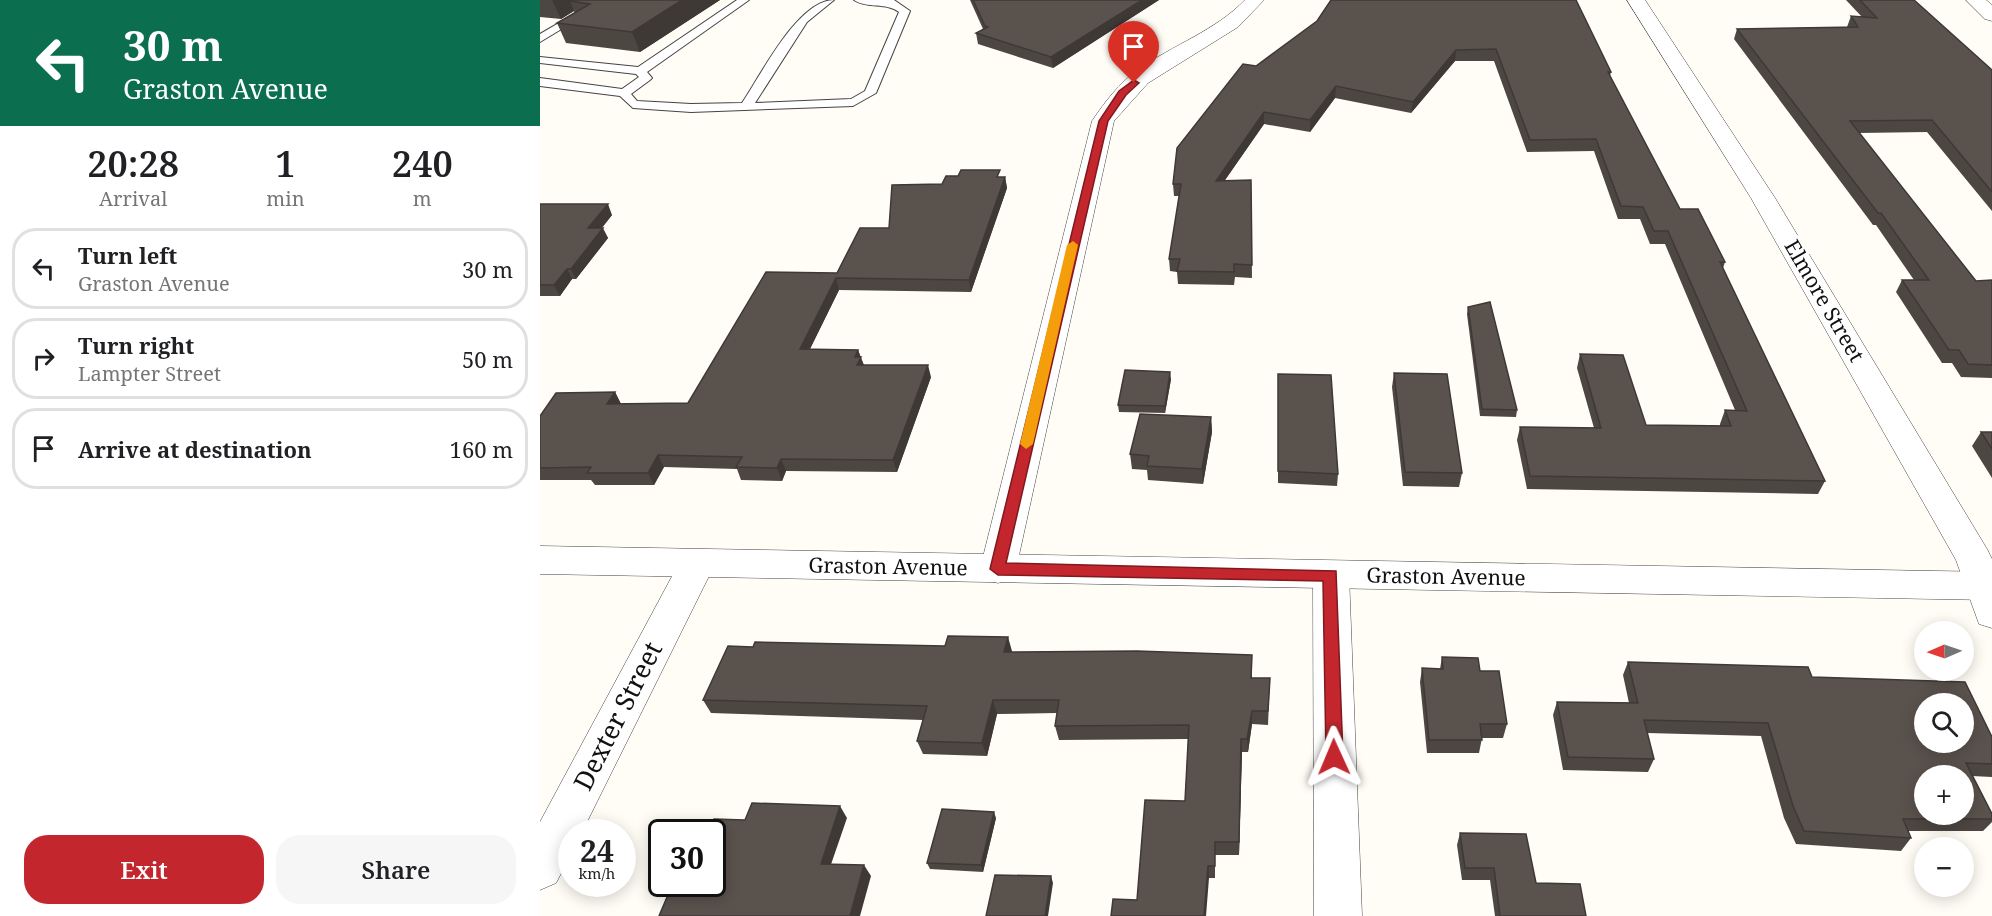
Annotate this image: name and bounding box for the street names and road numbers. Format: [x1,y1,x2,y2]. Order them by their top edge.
street label: Elmore Street [1779,234,1871,367]
street label: Graston Avenue [808,551,968,581]
street label: Graston Avenue [1366,561,1526,591]
street label: Dexter Street [564,635,670,796]

